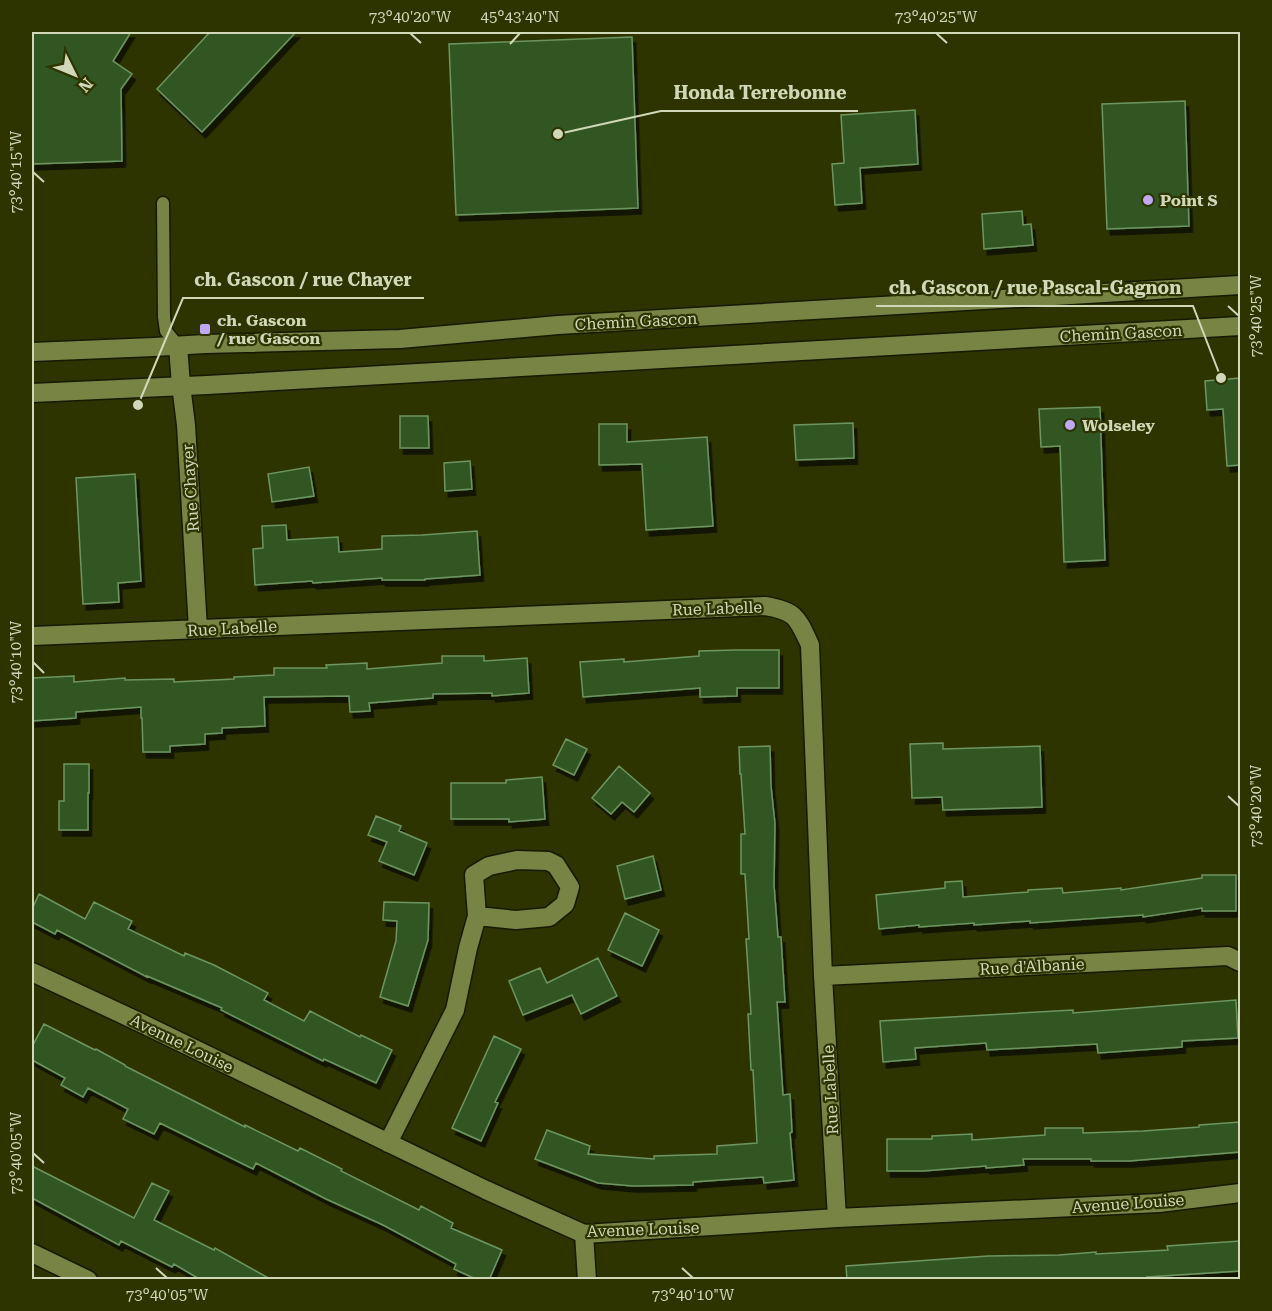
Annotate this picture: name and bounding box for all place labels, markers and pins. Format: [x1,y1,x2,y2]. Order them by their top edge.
callout: Honda Terrebonne [661,75,858,111]
place label: Point S [1160,191,1218,210]
marker: Point S [1141,193,1155,207]
callout: ch. Gascon / rue Chayer [183,262,424,298]
callout: ch. Gascon / rue Pascal-Gagnon [876,270,1193,306]
place label: ch. Gascon / rue Gascon [216,311,321,348]
marker: ch. Gascon / rue Gascon [198,322,212,336]
place label: Wolseley [1082,416,1155,435]
marker: Wolseley [1063,418,1077,432]

